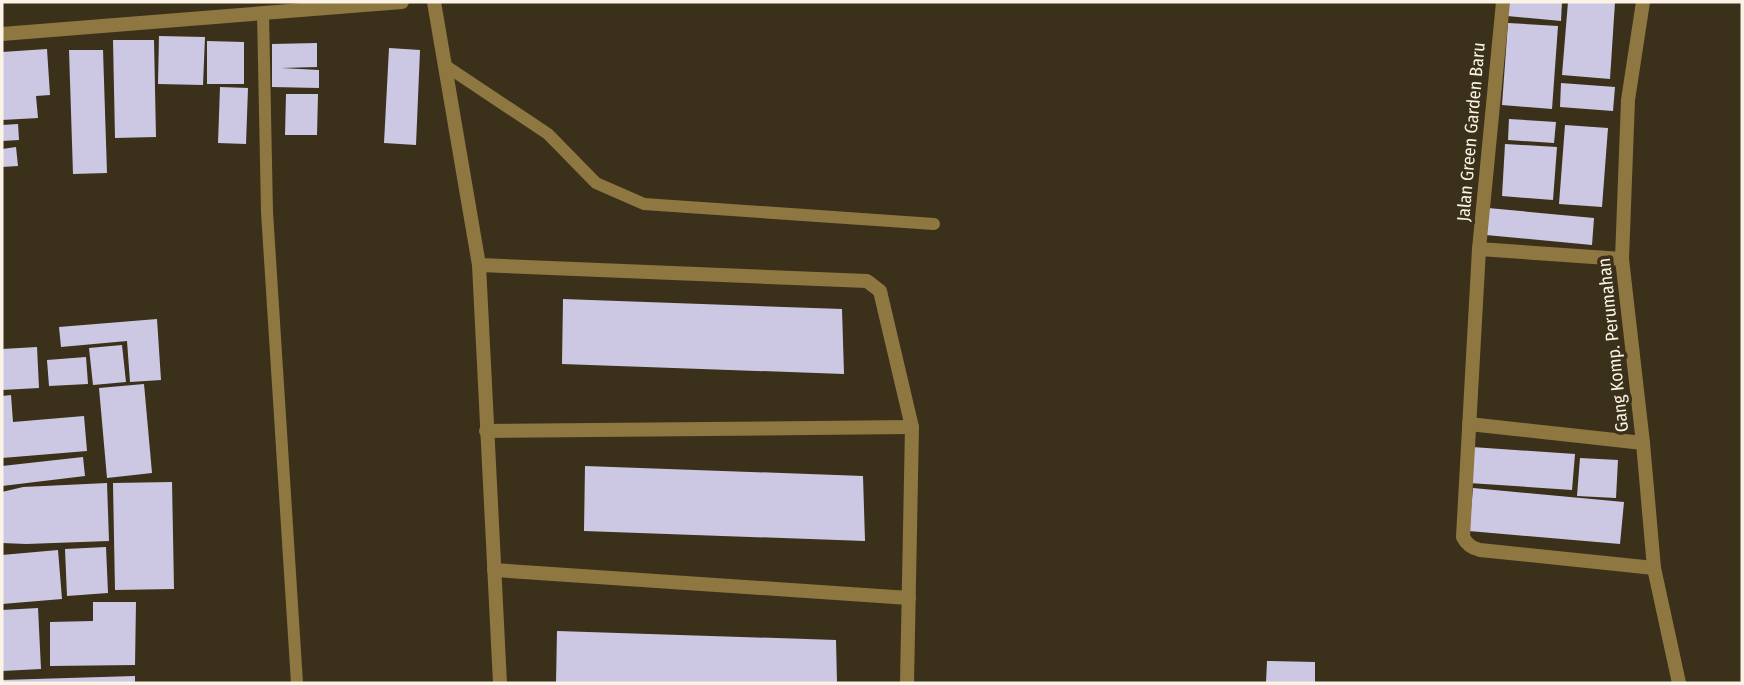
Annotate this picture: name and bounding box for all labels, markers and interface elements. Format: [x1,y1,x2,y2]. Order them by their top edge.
street label: Jalan Green Garden Baru [1452,41,1490,223]
street label: Gang Komp. Perumahan [1593,257,1633,433]

